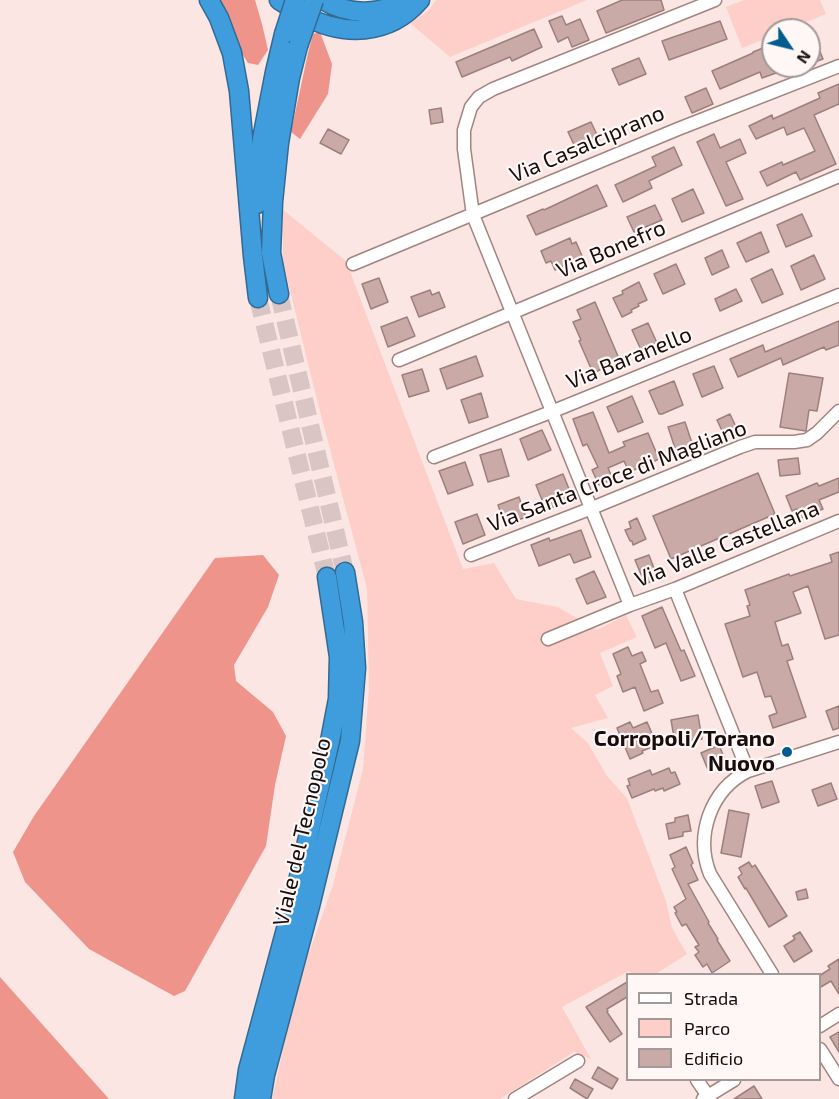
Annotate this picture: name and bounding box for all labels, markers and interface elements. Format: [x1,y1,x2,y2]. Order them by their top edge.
north arrow [761,18,821,78]
text: N [793,47,816,68]
street label: Via Casalciprano [506,100,668,188]
street label: Via Bonefro [552,214,670,284]
street label: Via Baranello [563,321,695,395]
street label: Via Santa Croce di Magliano [484,414,750,538]
street label: Via Valle Castellana [631,495,823,593]
place label: Corropoli/Torano Nuovo [594,726,775,778]
street label: Viale del Tecnopolo [267,735,337,929]
marker: Corropoli/Torano Nuovo [780,745,794,759]
legend [626,973,821,1081]
text: Strada [684,987,738,1009]
text: Parco [684,1017,730,1039]
text: Edificio [684,1047,743,1069]

